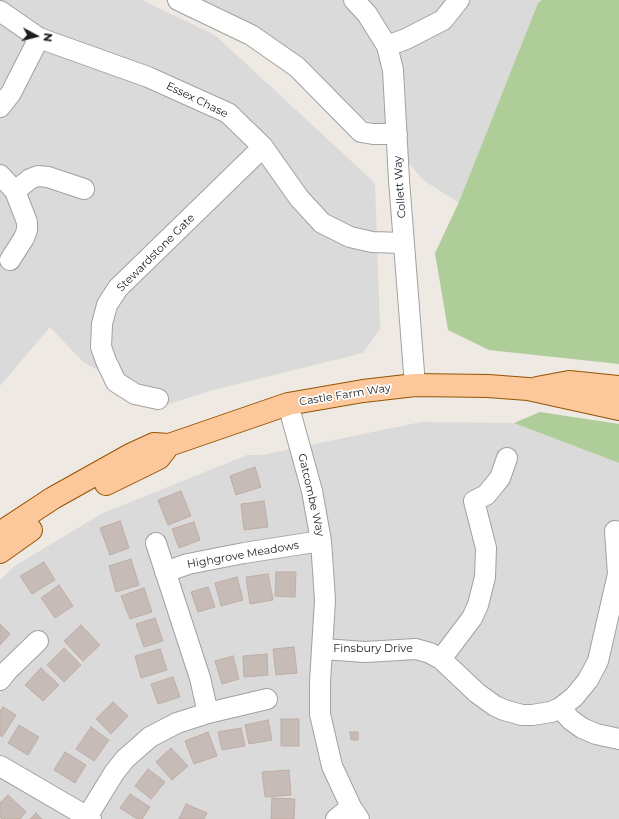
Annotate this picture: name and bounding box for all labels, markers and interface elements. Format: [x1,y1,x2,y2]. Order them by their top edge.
north arrow [16,16,56,56]
text: N [40,32,55,43]
street label: Essex Chase [164,79,230,121]
street label: Collett Way [391,155,409,219]
street label: Stewardstone Gate [114,211,198,295]
street label: Castle Farm Way [298,381,392,409]
street label: Gatcombe Way [295,452,327,538]
street label: Highgrove Meadows [186,539,300,571]
street label: Finsbury Drive [333,642,413,656]

